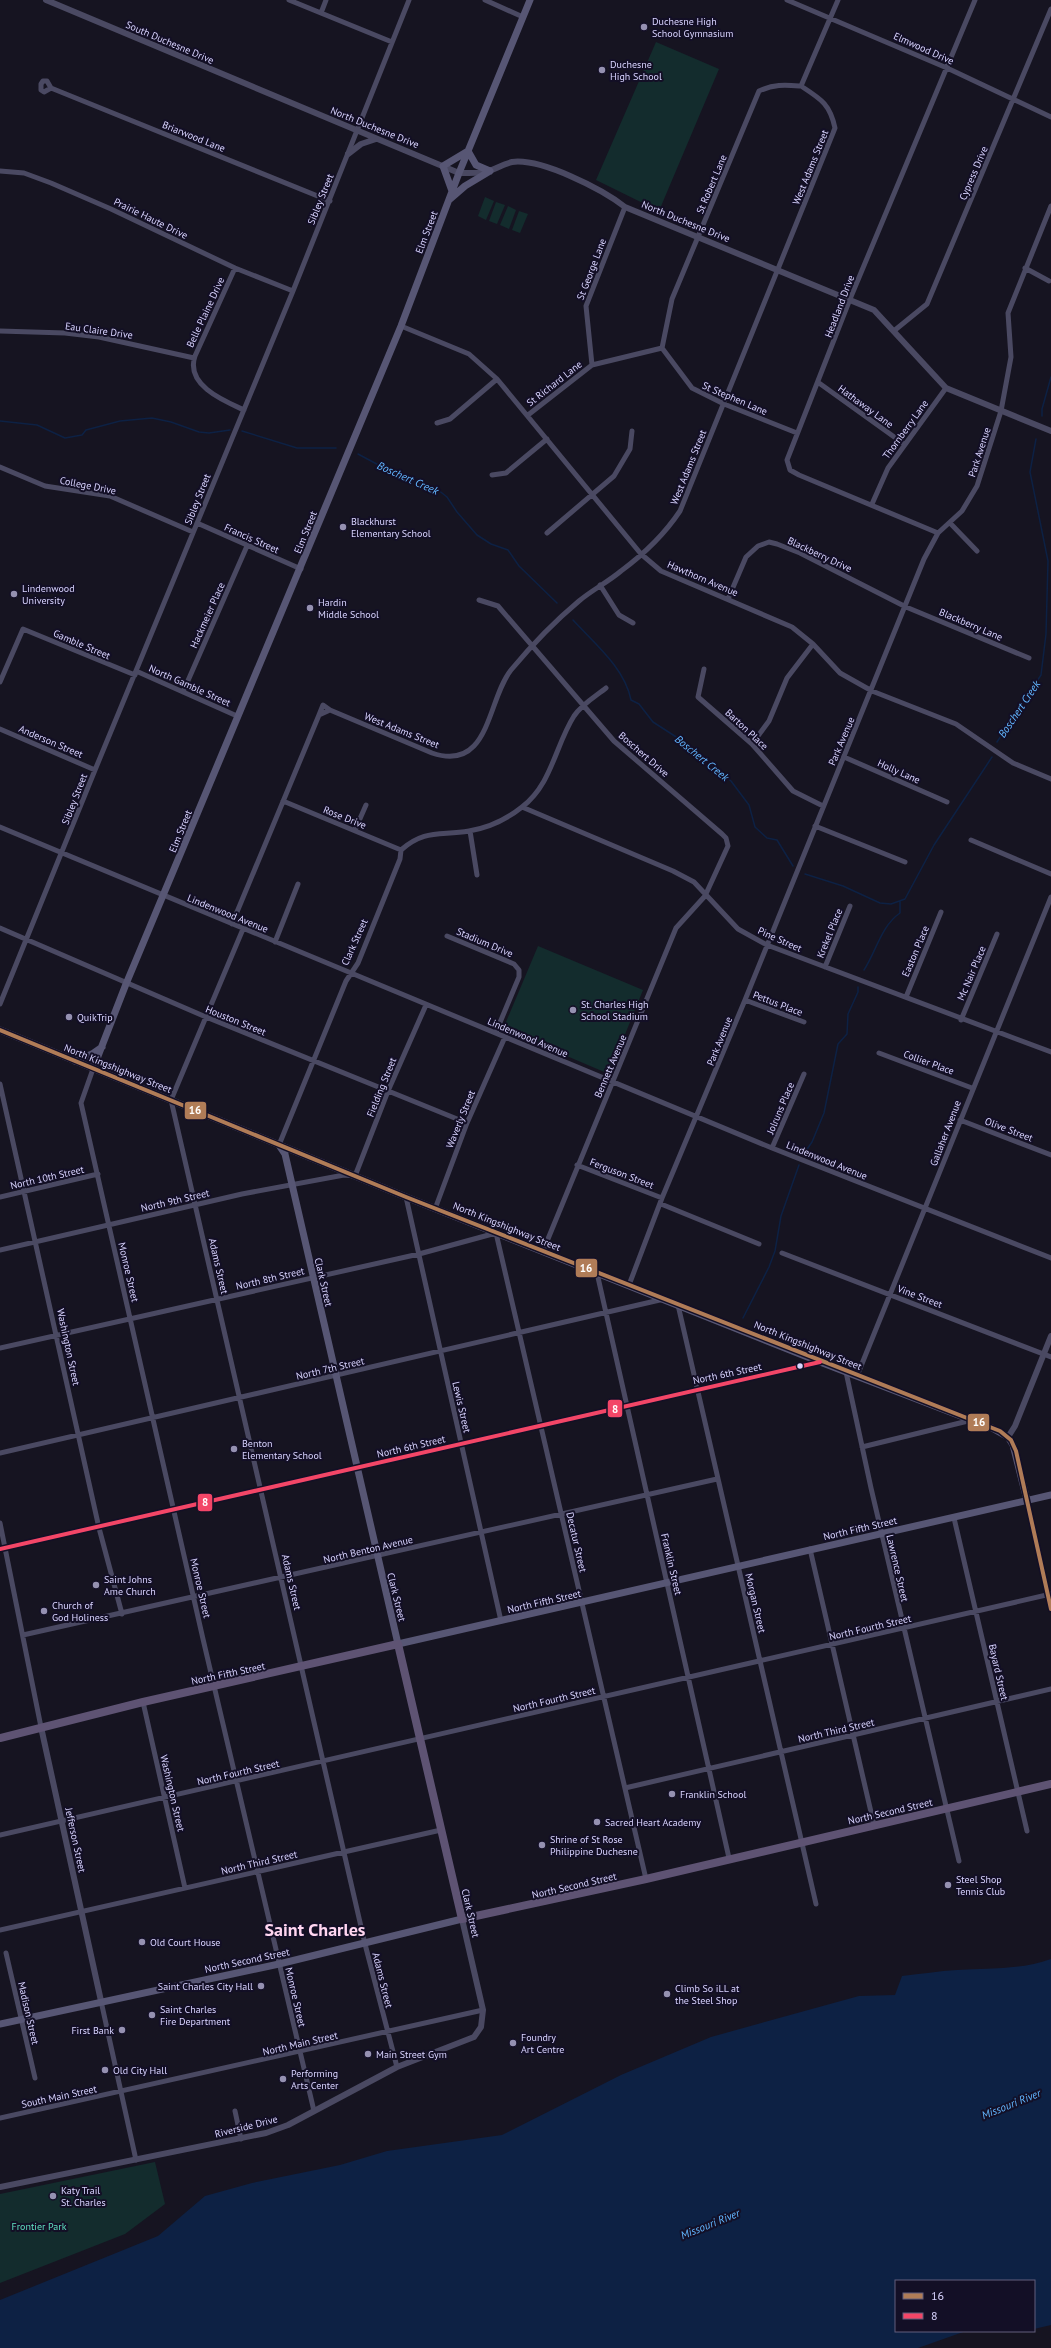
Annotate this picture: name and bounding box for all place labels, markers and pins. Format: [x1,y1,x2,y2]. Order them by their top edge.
place label: Duchesne High School Gymnasium [652,15,733,40]
marker: Duchesne High School Gymnasium [639,22,649,32]
place label: Duchesne High School [610,58,662,83]
marker: Duchesne High School [597,65,607,75]
place label: Blackhurst Elementary School [351,515,431,540]
marker: Blackhurst Elementary School [338,522,348,532]
place label: Lindenwood University [22,582,75,607]
marker: Lindenwood University [9,589,19,599]
place label: Hardin Middle School [318,596,379,621]
marker: Hardin Middle School [305,603,315,613]
place label: St. Charles High School Stadium [581,998,649,1023]
marker: St. Charles High School Stadium [568,1005,578,1015]
place label: QuikTrip [77,1011,113,1024]
marker: QuikTrip [64,1012,74,1022]
unlabelled marker [795,1361,805,1371]
place label: Benton Elementary School [242,1437,322,1462]
marker: Benton Elementary School [229,1444,239,1454]
place label: Saint Johns Ame Church [104,1573,156,1598]
marker: Saint Johns Ame Church [91,1580,101,1590]
place label: Church of God Holiness [52,1599,108,1624]
marker: Church of God Holiness [39,1606,49,1616]
place label: Franklin School [680,1788,747,1801]
marker: Franklin School [667,1789,677,1799]
place label: Sacred Heart Academy [605,1816,701,1829]
marker: Sacred Heart Academy [592,1817,602,1827]
place label: Shrine of St Rose Philippine Duchesne [550,1833,638,1858]
marker: Shrine of St Rose Philippine Duchesne [537,1840,547,1850]
place label: Steel Shop Tennis Club [956,1873,1005,1898]
marker: Steel Shop Tennis Club [943,1880,953,1890]
place label: Old Court House [150,1936,220,1949]
marker: Old Court House [137,1937,147,1947]
place label: Saint Charles City Hall [158,1980,253,1993]
marker: Saint Charles City Hall [256,1981,266,1991]
place label: Climb So iLL at the Steel Shop [675,1982,740,2007]
marker: Climb So iLL at the Steel Shop [662,1989,672,1999]
place label: Saint Charles Fire Department [160,2003,231,2028]
marker: Saint Charles Fire Department [147,2010,157,2020]
place label: First Bank [71,2024,114,2037]
marker: First Bank [117,2025,127,2035]
place label: Foundry Art Centre [521,2031,564,2056]
marker: Foundry Art Centre [508,2038,518,2048]
place label: Main Street Gym [376,2048,447,2061]
marker: Main Street Gym [363,2049,373,2059]
place label: Old City Hall [113,2064,167,2077]
marker: Old City Hall [100,2065,110,2075]
place label: Performing Arts Center [291,2067,339,2092]
marker: Performing Arts Center [278,2074,288,2084]
place label: Katy Trail St. Charles [61,2184,106,2209]
marker: Katy Trail St. Charles [48,2191,58,2201]

